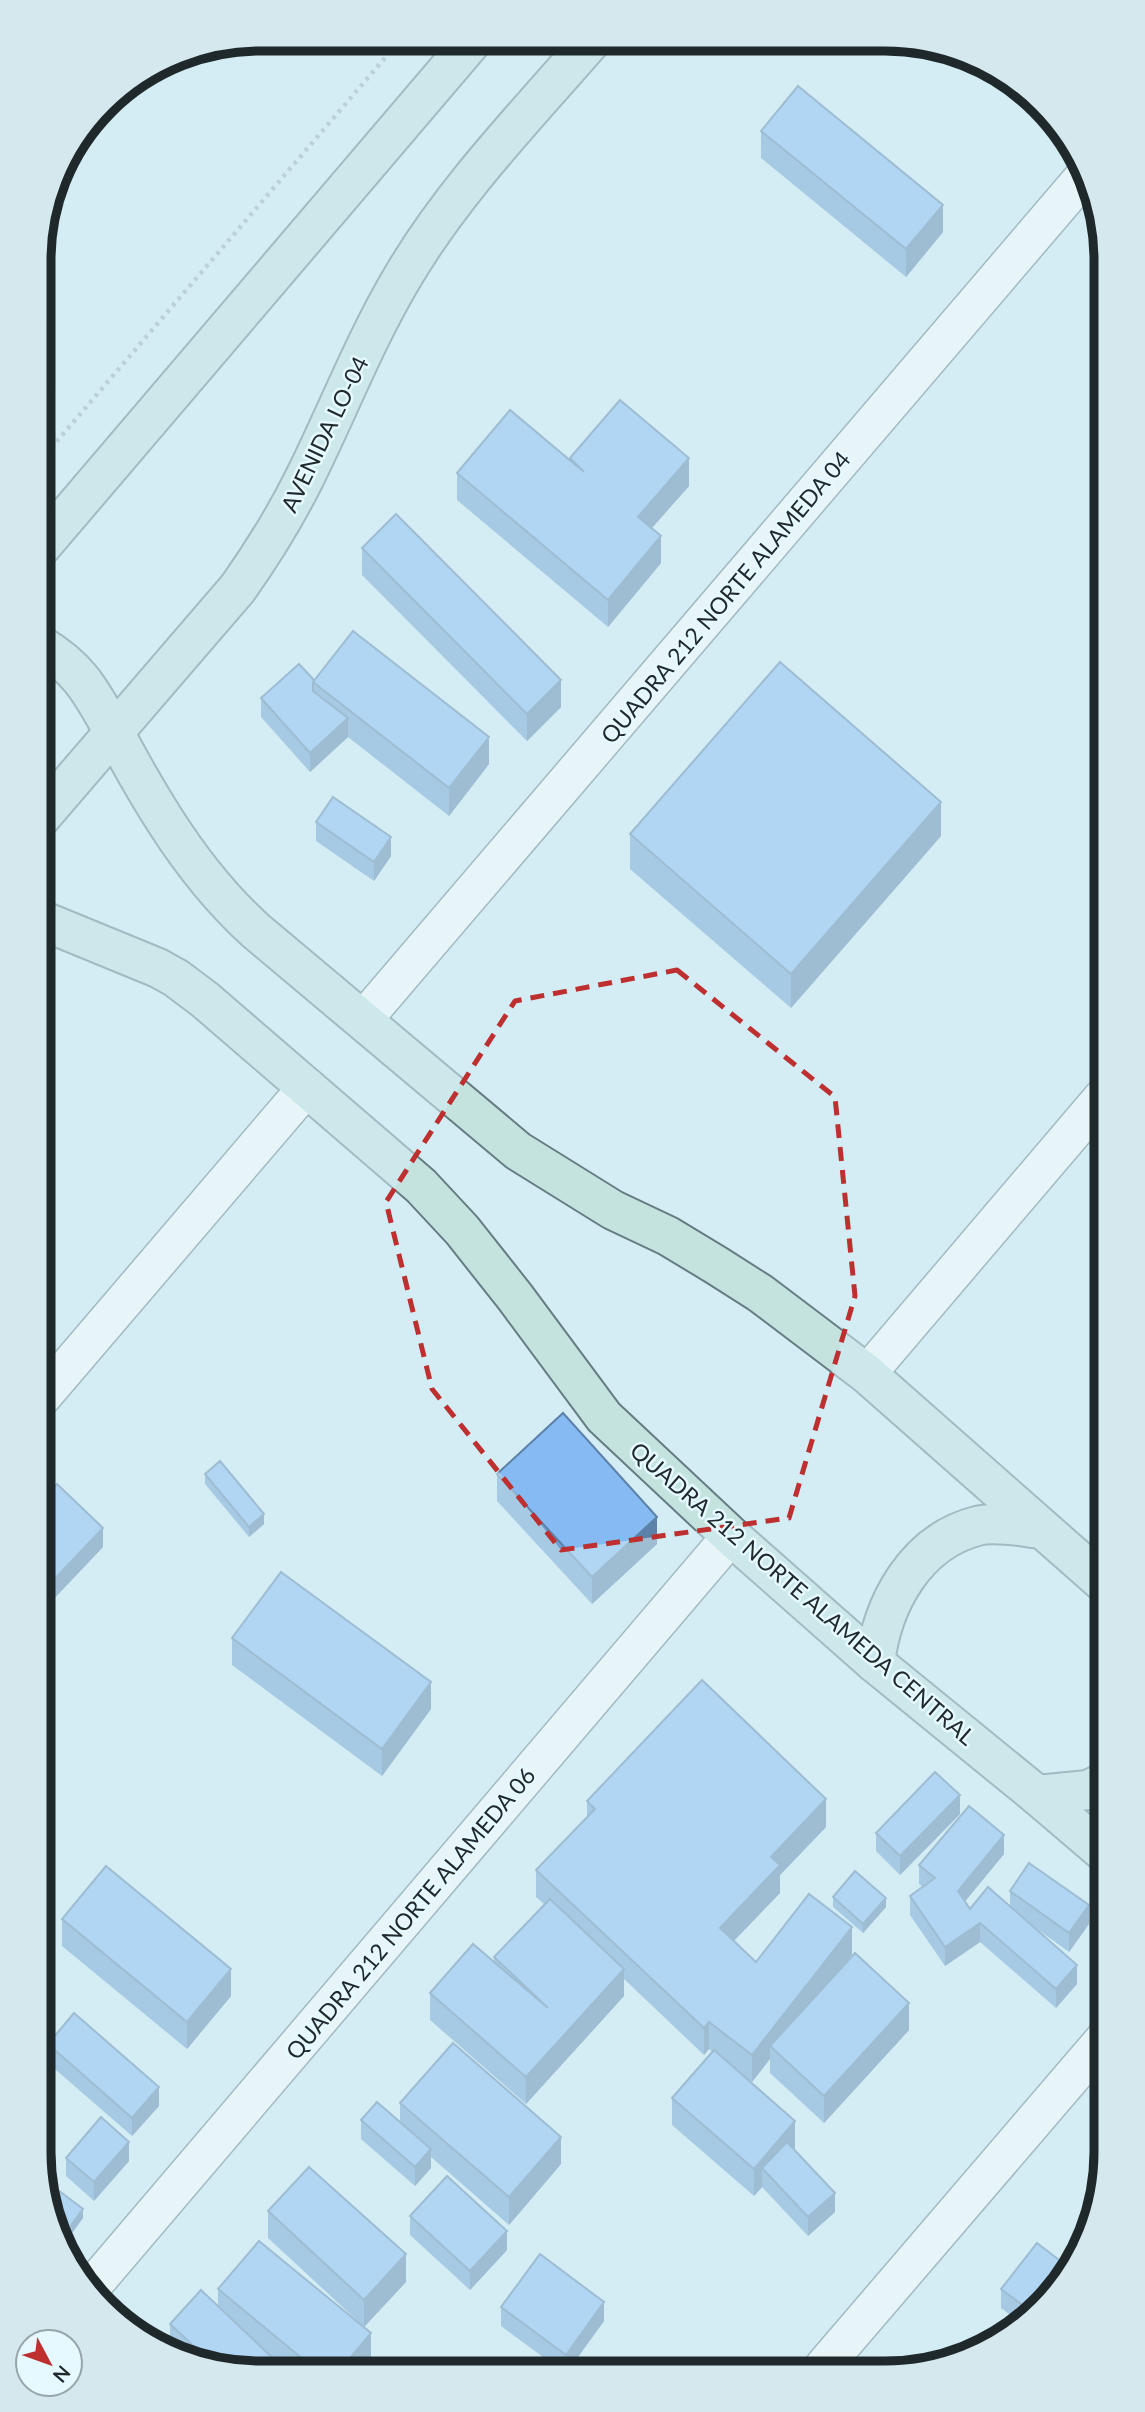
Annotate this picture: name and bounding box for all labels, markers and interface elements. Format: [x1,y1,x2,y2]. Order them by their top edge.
street label: AVENIDA LO-04 [274,352,374,516]
street label: QUADRA 212 NORTE ALAMEDA 04 [594,445,856,749]
street label: QUADRA 212 NORTE ALAMEDA CENTRAL [625,1436,981,1751]
street label: QUADRA 212 NORTE ALAMEDA 06 [279,1761,541,2065]
north arrow [14,2328,84,2398]
text: N [49,2361,76,2388]

